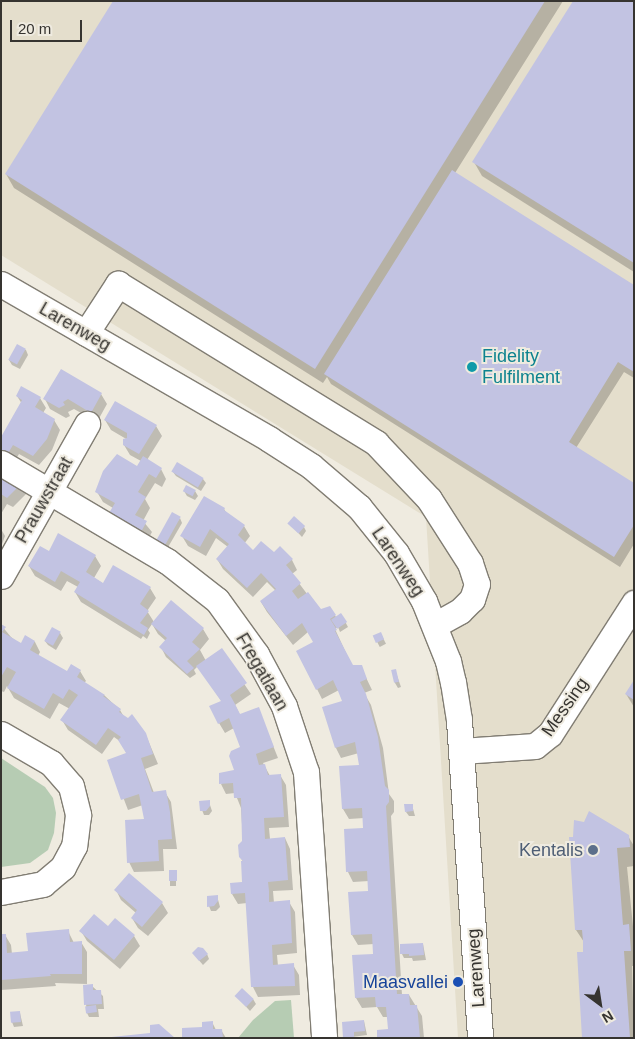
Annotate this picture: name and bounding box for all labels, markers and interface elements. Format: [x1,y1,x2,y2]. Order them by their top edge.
scale bar [12,10,85,42]
text: 20 m [18,20,51,37]
street label: Larenweg [35,298,115,356]
place label: Fidelity Fulfilment [482,346,560,388]
marker: Fidelity Fulfilment [466,361,478,373]
street label: Prauwstraat [11,453,77,547]
street label: Larenweg [367,523,429,601]
street label: Fregatlaan [231,629,293,715]
street label: Messing [537,673,593,741]
place label: Kentalis [519,839,583,861]
marker: Kentalis [587,844,599,856]
street label: Larenweg [462,928,490,1008]
place label: Maasvallei [363,971,448,993]
marker: Maasvallei [452,976,464,988]
north arrow [575,979,625,1029]
text: N [599,1007,616,1026]

